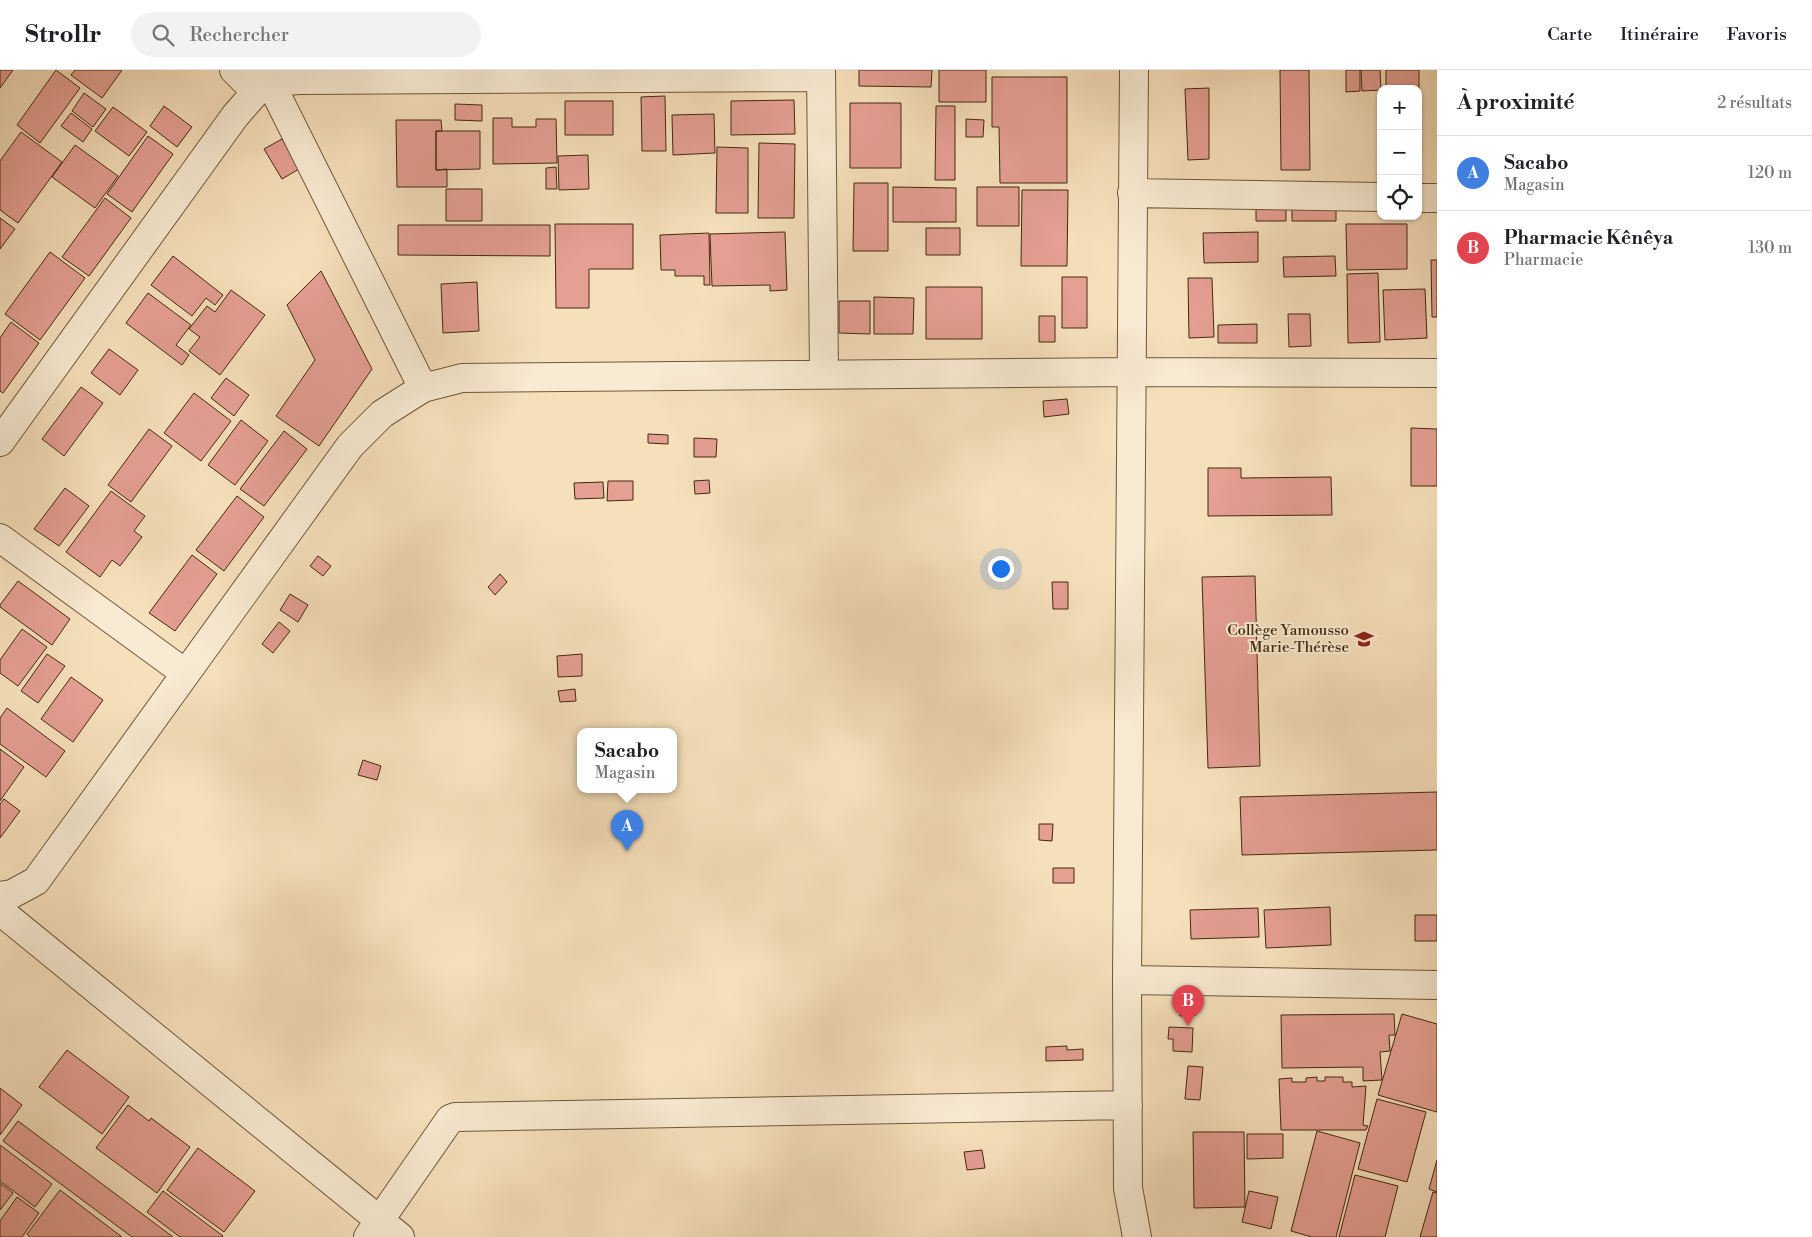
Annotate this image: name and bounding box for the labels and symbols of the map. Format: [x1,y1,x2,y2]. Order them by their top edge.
your location [988,556,1014,582]
place label: Collège Yamousso Marie-Thérèse [1227,621,1349,657]
school or university icon: Collège Yamousso Marie-Thérèse [1353,628,1375,650]
pin: A [611,810,643,851]
pin: B [1172,985,1204,1026]

